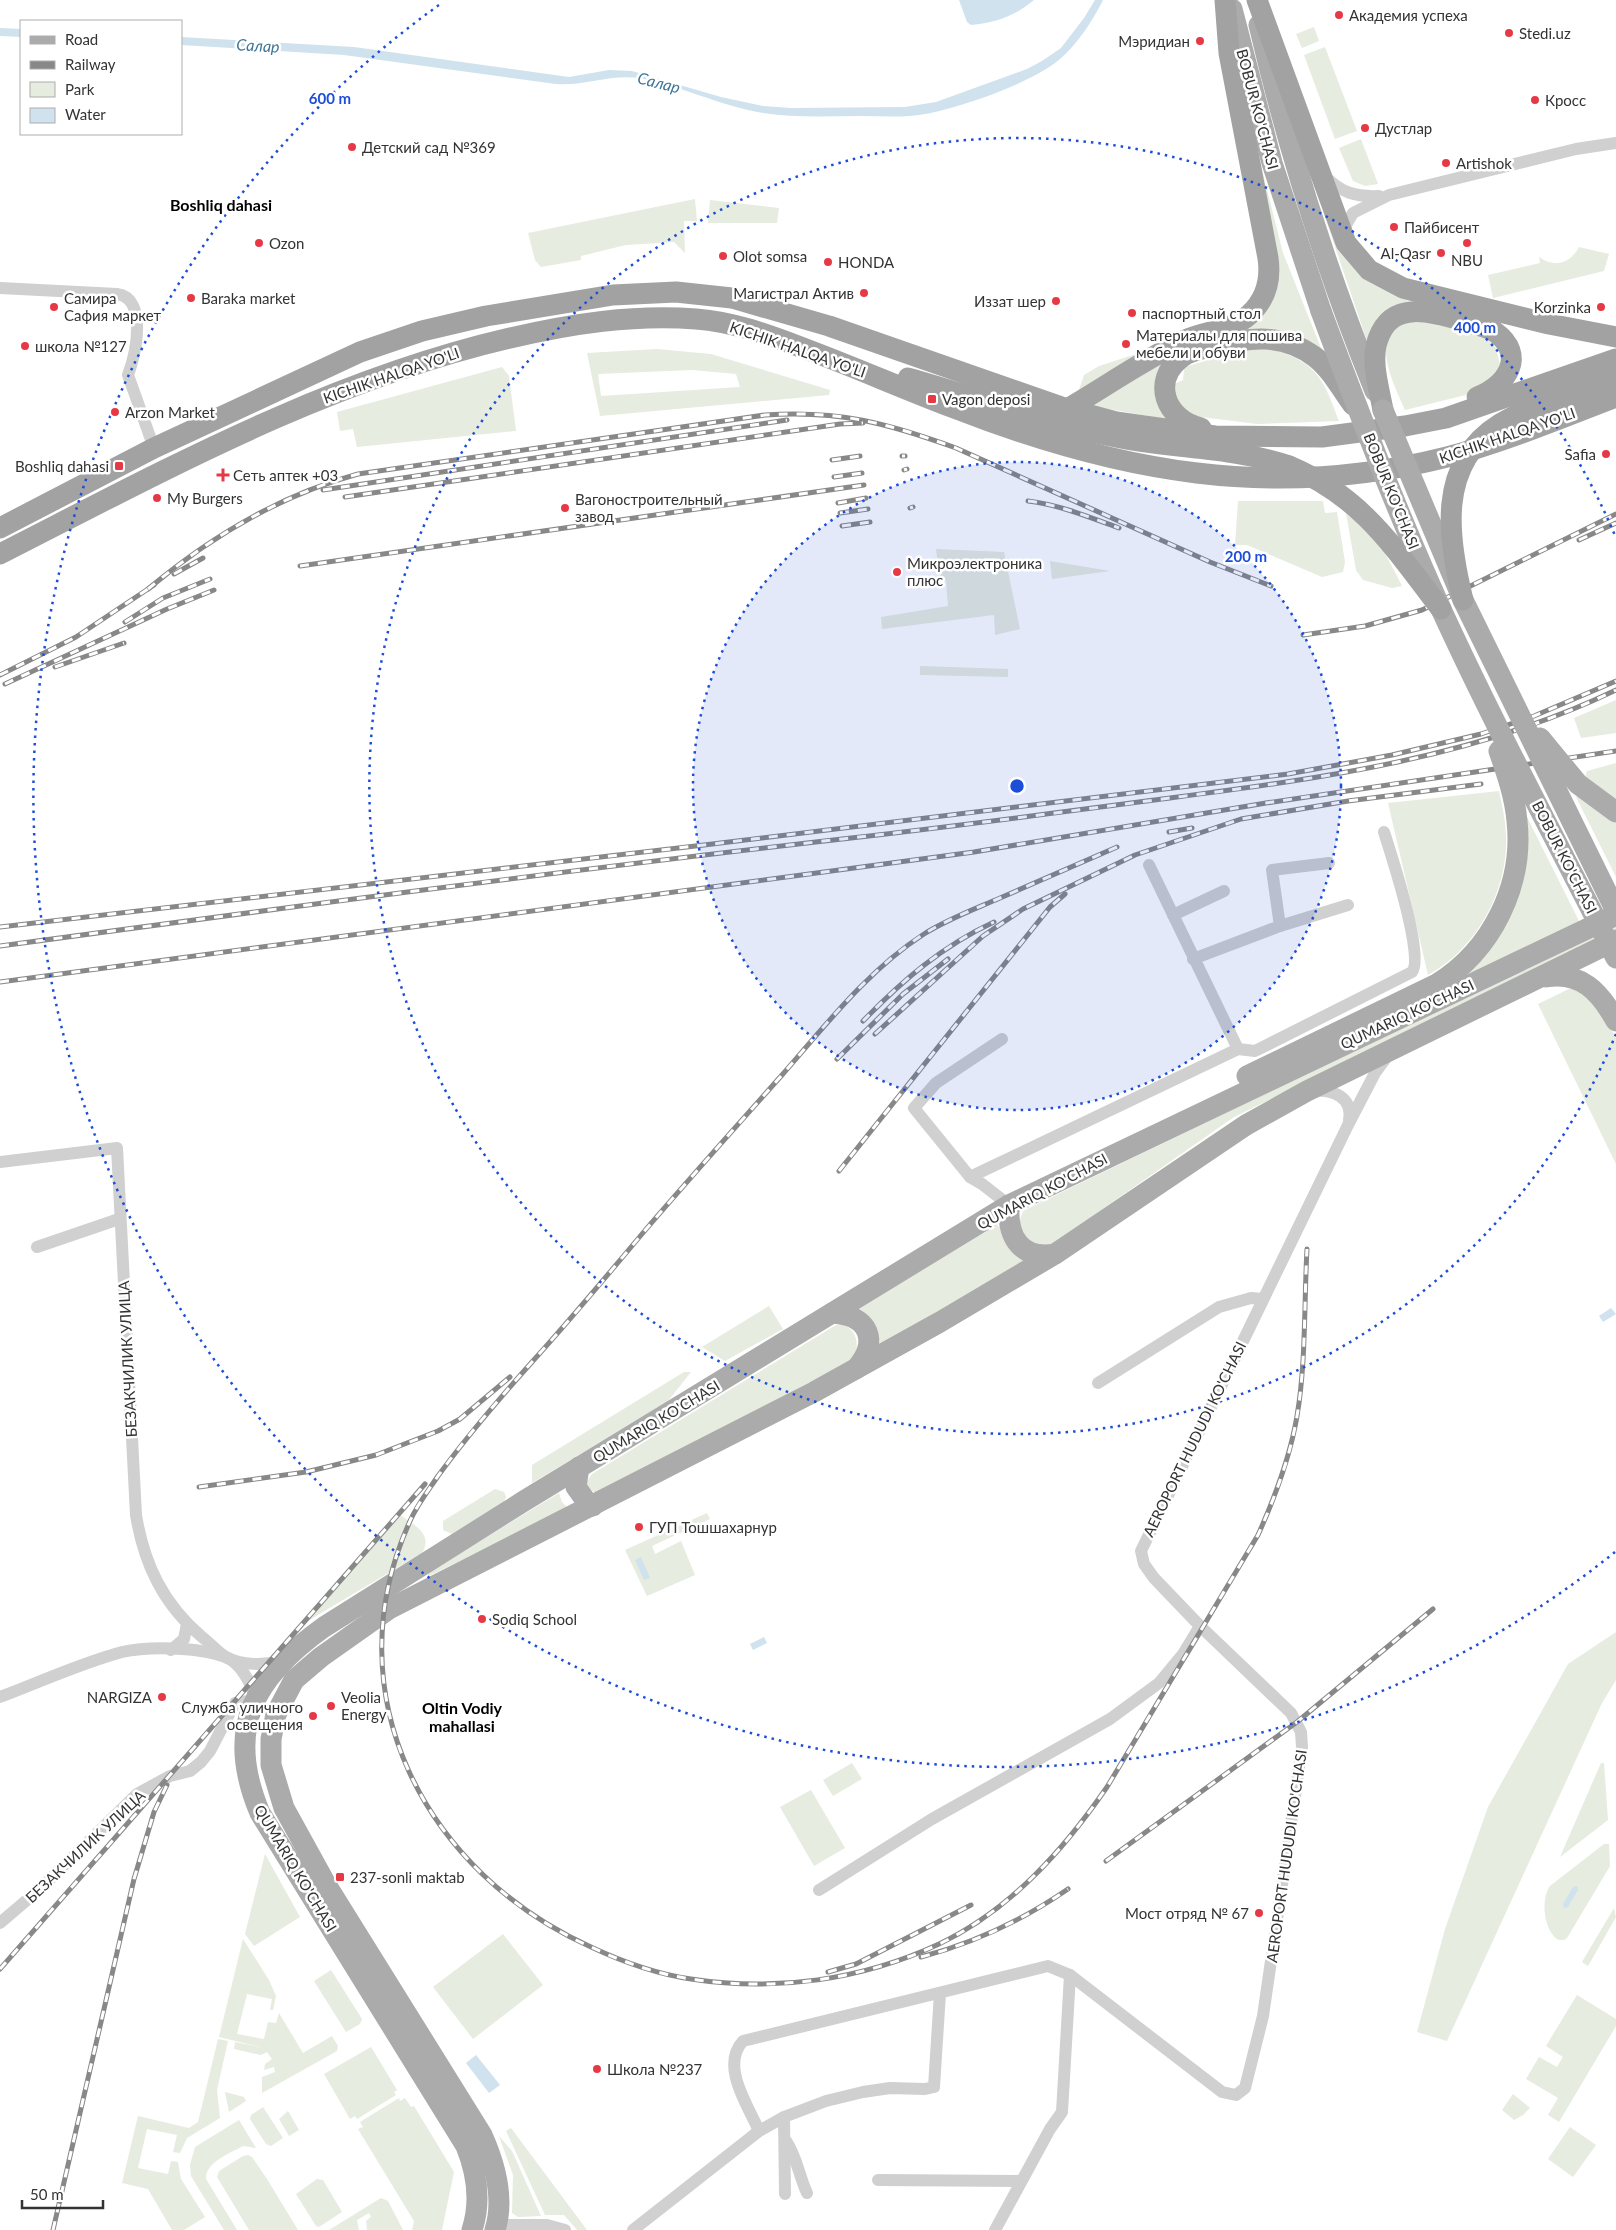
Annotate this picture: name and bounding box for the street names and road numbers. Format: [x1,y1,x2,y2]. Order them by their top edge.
street label: BOBUR KO'CHASI [1233,47,1283,171]
street label: KICHIK HALQA YO'LI [728,317,868,381]
street label: KICHIK HALQA YO'LI [321,343,461,407]
street label: KICHIK HALQA YO'LI [1437,403,1577,467]
street label: BOBUR KO'CHASI [1360,430,1424,552]
street label: BOBUR KO'CHASI [1529,798,1601,916]
street label: QUMARIQ KO'CHASI [1338,975,1476,1053]
street label: QUMARIQ KO'CHASI [974,1149,1110,1233]
street label: БЕЗАКЧИЛИК УЛИЦА [114,1279,140,1438]
street label: AEROPORT HUDUDI KO'CHASI [1139,1338,1249,1540]
street label: QUMARIQ KO'CHASI [589,1376,723,1466]
street label: AEROPORT HUDUDI KO'CHASI [1262,1748,1310,1964]
street label: БЕЗАКЧИЛИК УЛИЦА [21,1785,149,1906]
street label: QUMARIQ KO'CHASI [251,1801,341,1935]

